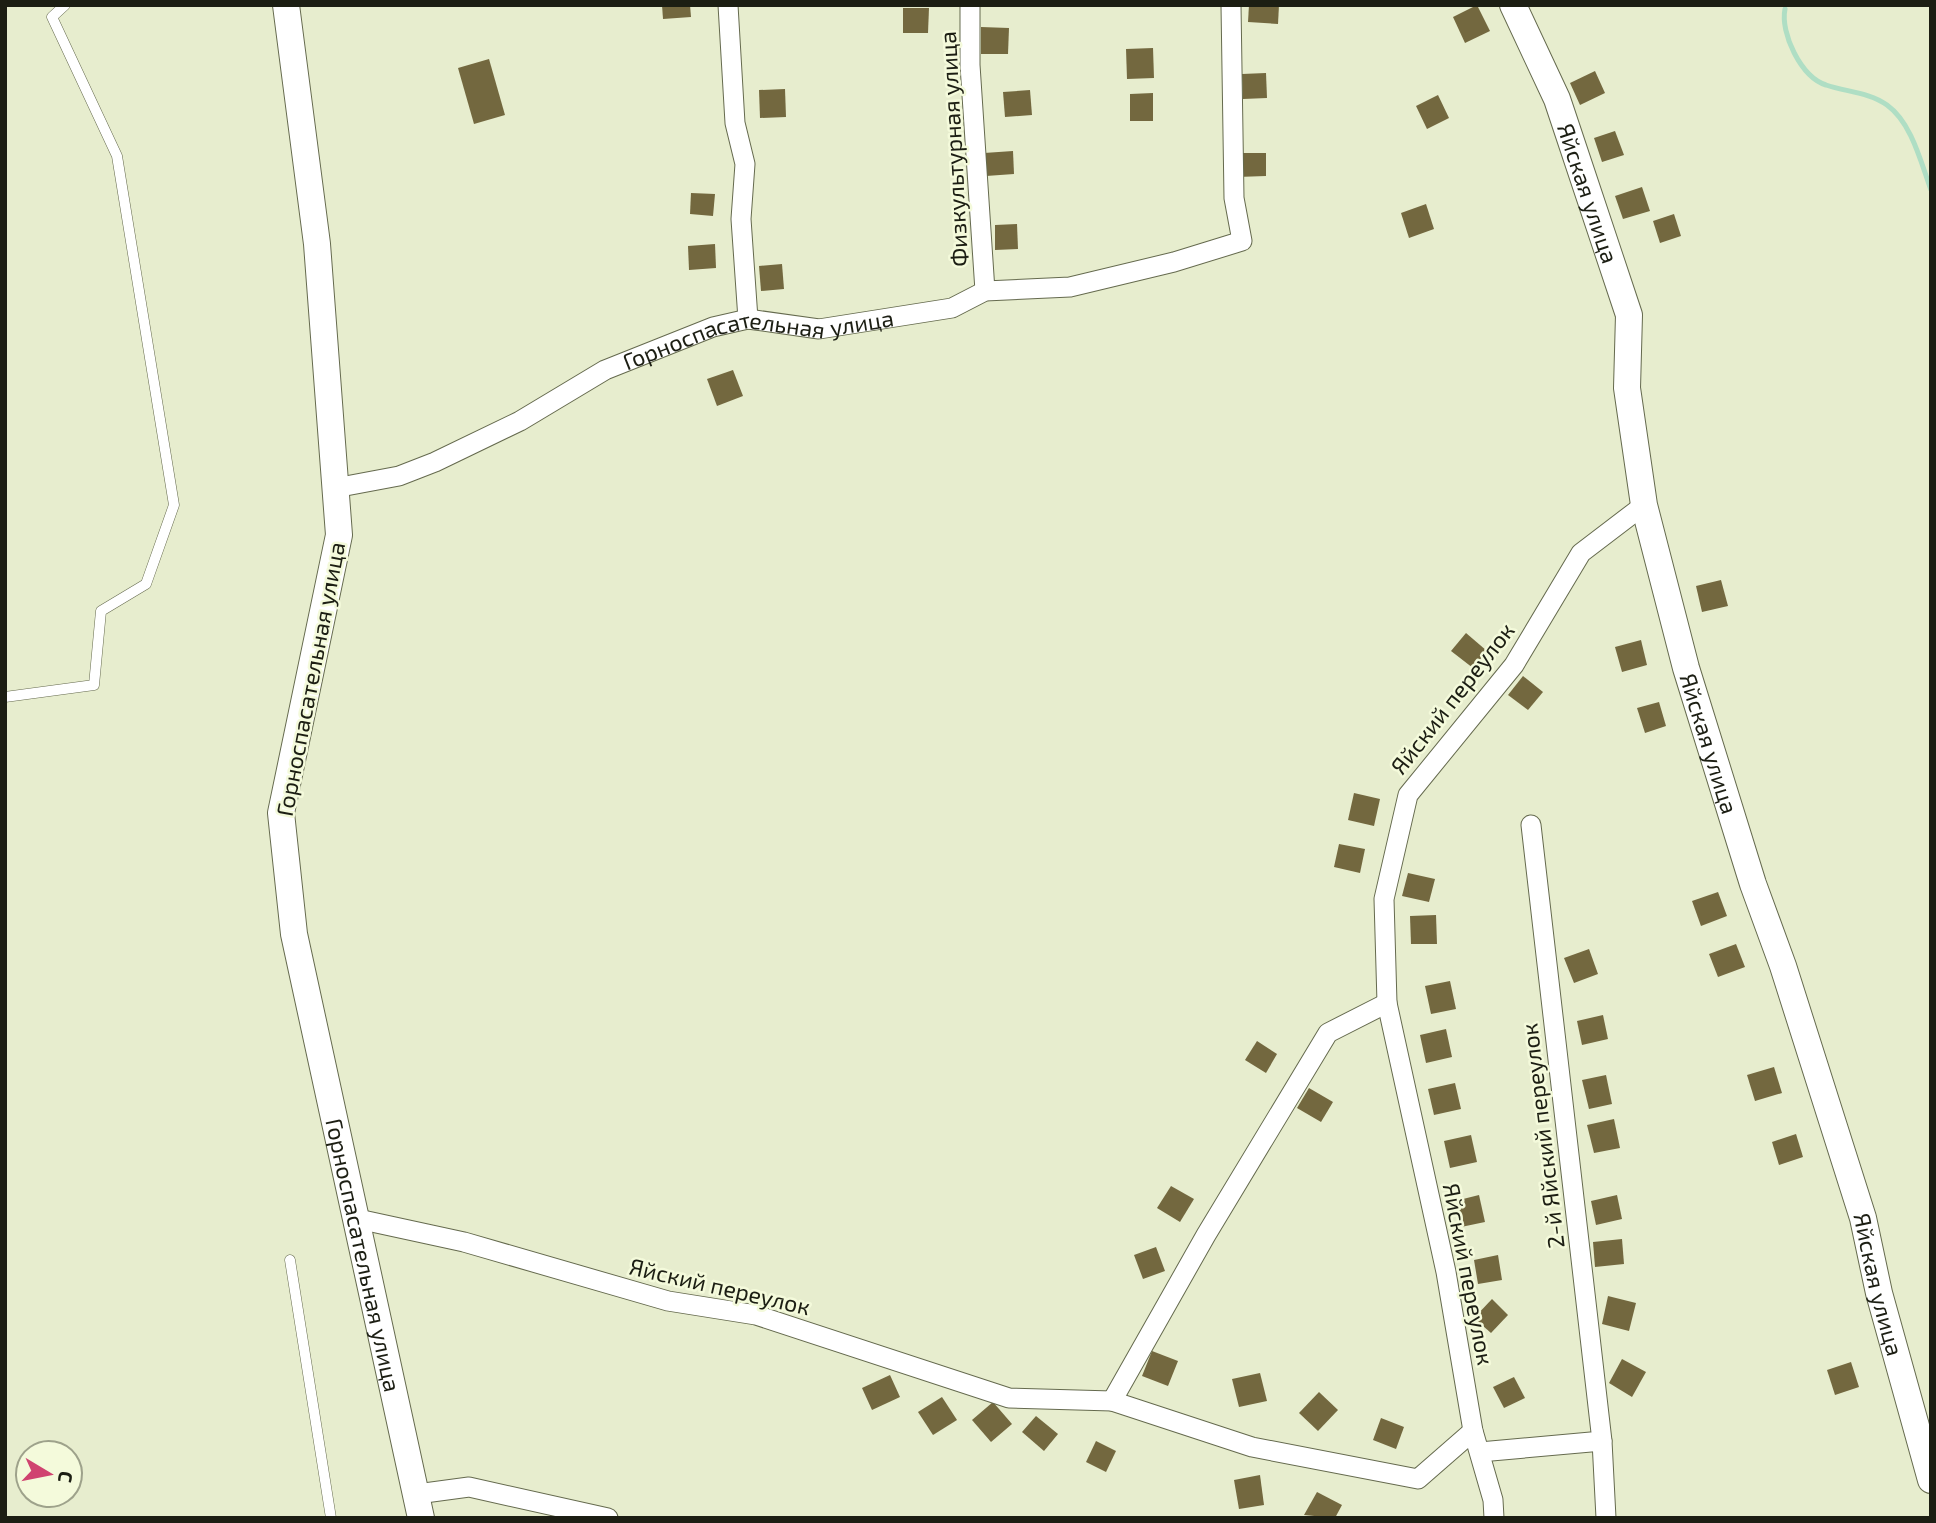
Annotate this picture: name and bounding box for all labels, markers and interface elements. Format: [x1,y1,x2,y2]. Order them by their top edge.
street label: Физкультурная улица [933,30,974,267]
street label: Яйская улица [1552,119,1625,267]
street label: Горноспасательная улица [619,303,896,376]
street label: Горноспасательная улица [270,539,351,819]
street label: Яйский переулок [1384,617,1521,780]
street label: Яйская улица [1674,670,1744,817]
street label: 2-й Яйский переулок [1514,1022,1571,1250]
street label: Горноспасательная улица [320,1116,407,1394]
street label: Яйский переулок [1437,1181,1500,1367]
street label: Яйская улица [1848,1210,1910,1359]
street label: Яйский переулок [627,1252,813,1321]
north arrow [14,1439,84,1509]
text: С [54,1470,79,1485]

